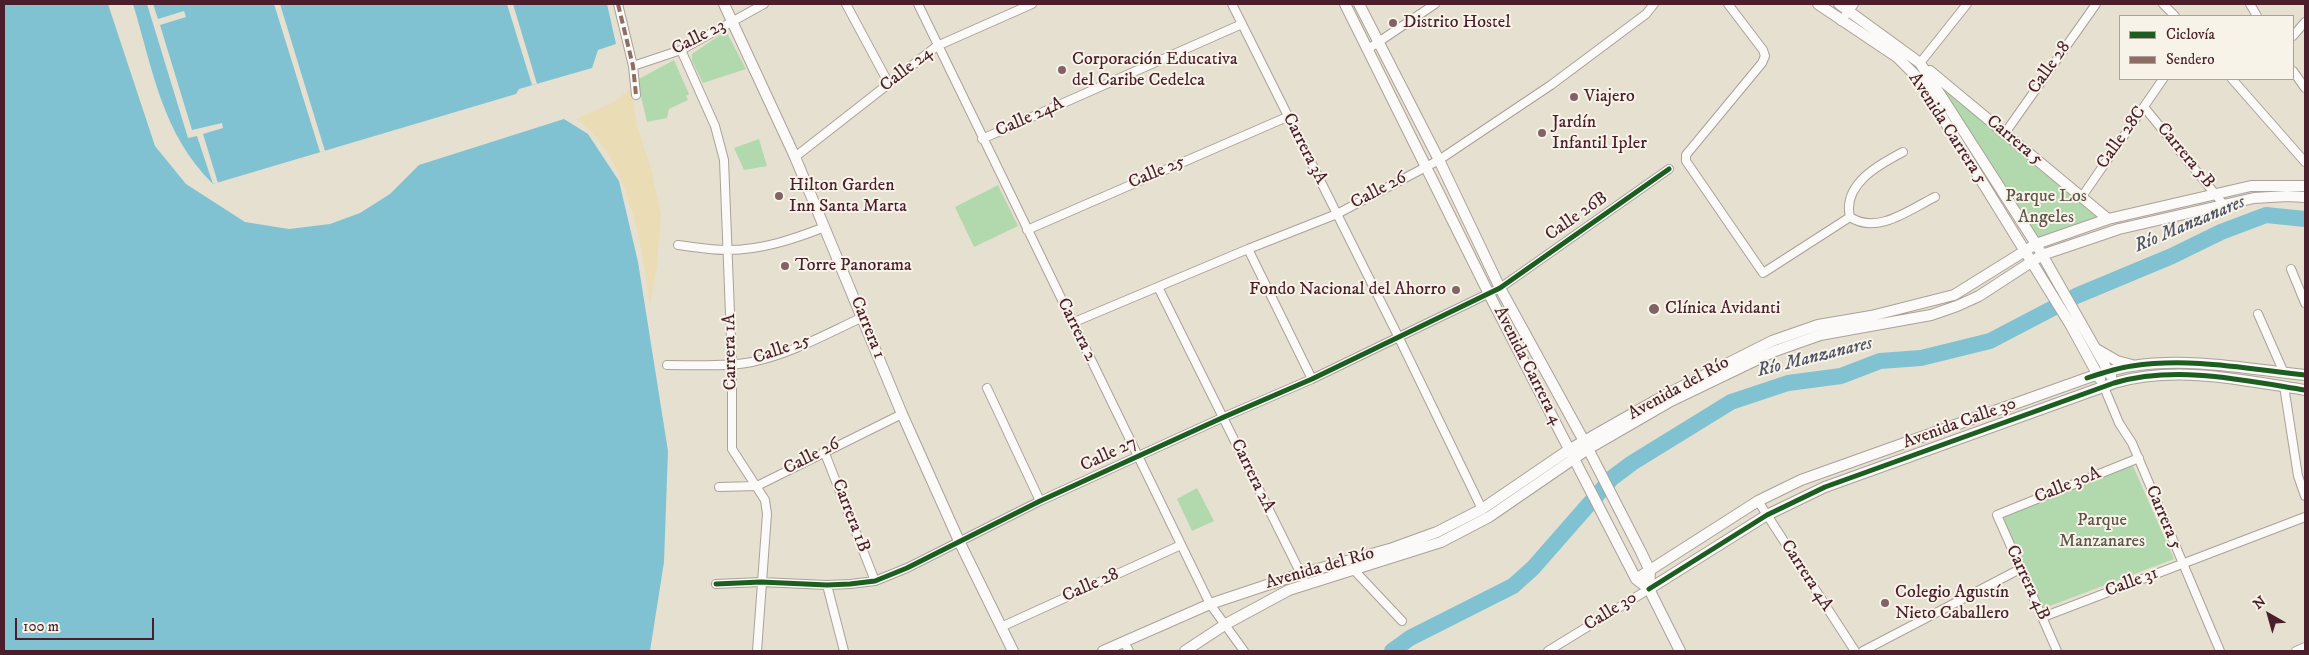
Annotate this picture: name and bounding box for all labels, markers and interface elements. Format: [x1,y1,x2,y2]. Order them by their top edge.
place label: Distrito Hostel [1403,12,1511,34]
street label: Calle 23 [669,15,729,61]
legend [2119,15,2294,80]
marker: Distrito Hostel [1387,17,1399,29]
text: Ciclovía [2166,25,2215,44]
street label: Calle 28 [2024,37,2076,99]
street label: Calle 24 [876,43,938,97]
place label: Corporación Educativa del Caribe Cedelca [1072,49,1238,92]
text: Sendero [2166,50,2214,69]
marker: Corporación Educativa del Caribe Cedelca [1056,64,1068,76]
street label: Avenida Carrera 5 [1903,69,1991,189]
place label: Viajero [1584,86,1635,108]
marker: Viajero [1568,91,1580,103]
street label: Calle 24A [993,93,1067,143]
street label: Calle 28C [2093,103,2151,173]
street label: Carrera 3A [1277,110,1331,188]
street label: Carrera 5 [1981,111,2047,171]
place label: Jardín Infantil Ipler [1552,112,1647,154]
street label: Carrera 5B [2151,119,2219,193]
marker: Jardín Infantil Ipler [1536,127,1548,139]
street label: Calle 25 [1125,151,1189,195]
street label: Calle 26 [1347,167,1411,215]
place label: Hilton Garden Inn Santa Marta [789,175,907,218]
park label: Parque Los Angeles [2005,186,2087,228]
street label: Calle 26B [1542,188,1612,246]
marker: Hilton Garden Inn Santa Marta [773,190,785,202]
water label: Río Manzanares [2131,191,2249,259]
place label: Torre Panorama [795,255,912,277]
marker: Torre Panorama [779,260,791,272]
place label: Fondo Nacional del Ahorro [1249,279,1446,301]
marker: Fondo Nacional del Ahorro [1450,284,1462,296]
street label: Carrera 1 [845,294,889,362]
street label: Carrera 2 [1051,295,1101,365]
place label: Clínica Avidanti [1665,298,1780,320]
marker: Clínica Avidanti [1647,302,1661,316]
street label: Avenida Carrera 4 [1488,303,1566,429]
street label: Carrera 1A [720,313,742,391]
street label: Calle 25 [750,330,814,370]
water label: Río Manzanares [1755,333,1875,383]
street label: Avenida del Río [1625,352,1733,426]
street label: Avenida Calle 30 [1900,393,2020,455]
street label: Calle 27 [1077,433,1141,477]
street label: Calle 26 [780,434,844,480]
street label: Carrera 2A [1225,436,1279,516]
street label: Calle 30A [2032,463,2104,509]
street label: Carrera 1B [826,476,874,556]
street label: Carrera 5 [2140,483,2186,553]
park label: Parque Manzanares [2059,510,2145,552]
street label: Carrera 4A [1775,536,1837,616]
street label: Carrera 4B [2000,542,2054,624]
street label: Avenida del Río [1263,543,1377,595]
street label: Calle 31 [2102,563,2162,603]
street label: Calle 28 [1059,564,1123,608]
place label: Colegio Agustín Nieto Caballero [1895,582,2009,624]
street label: Calle 30 [1581,587,1641,637]
north arrow [2244,590,2294,640]
text: N [2250,593,2270,614]
marker: Colegio Agustín Nieto Caballero [1879,597,1891,609]
scale bar [18,608,156,640]
text: 100 m [23,617,59,636]

